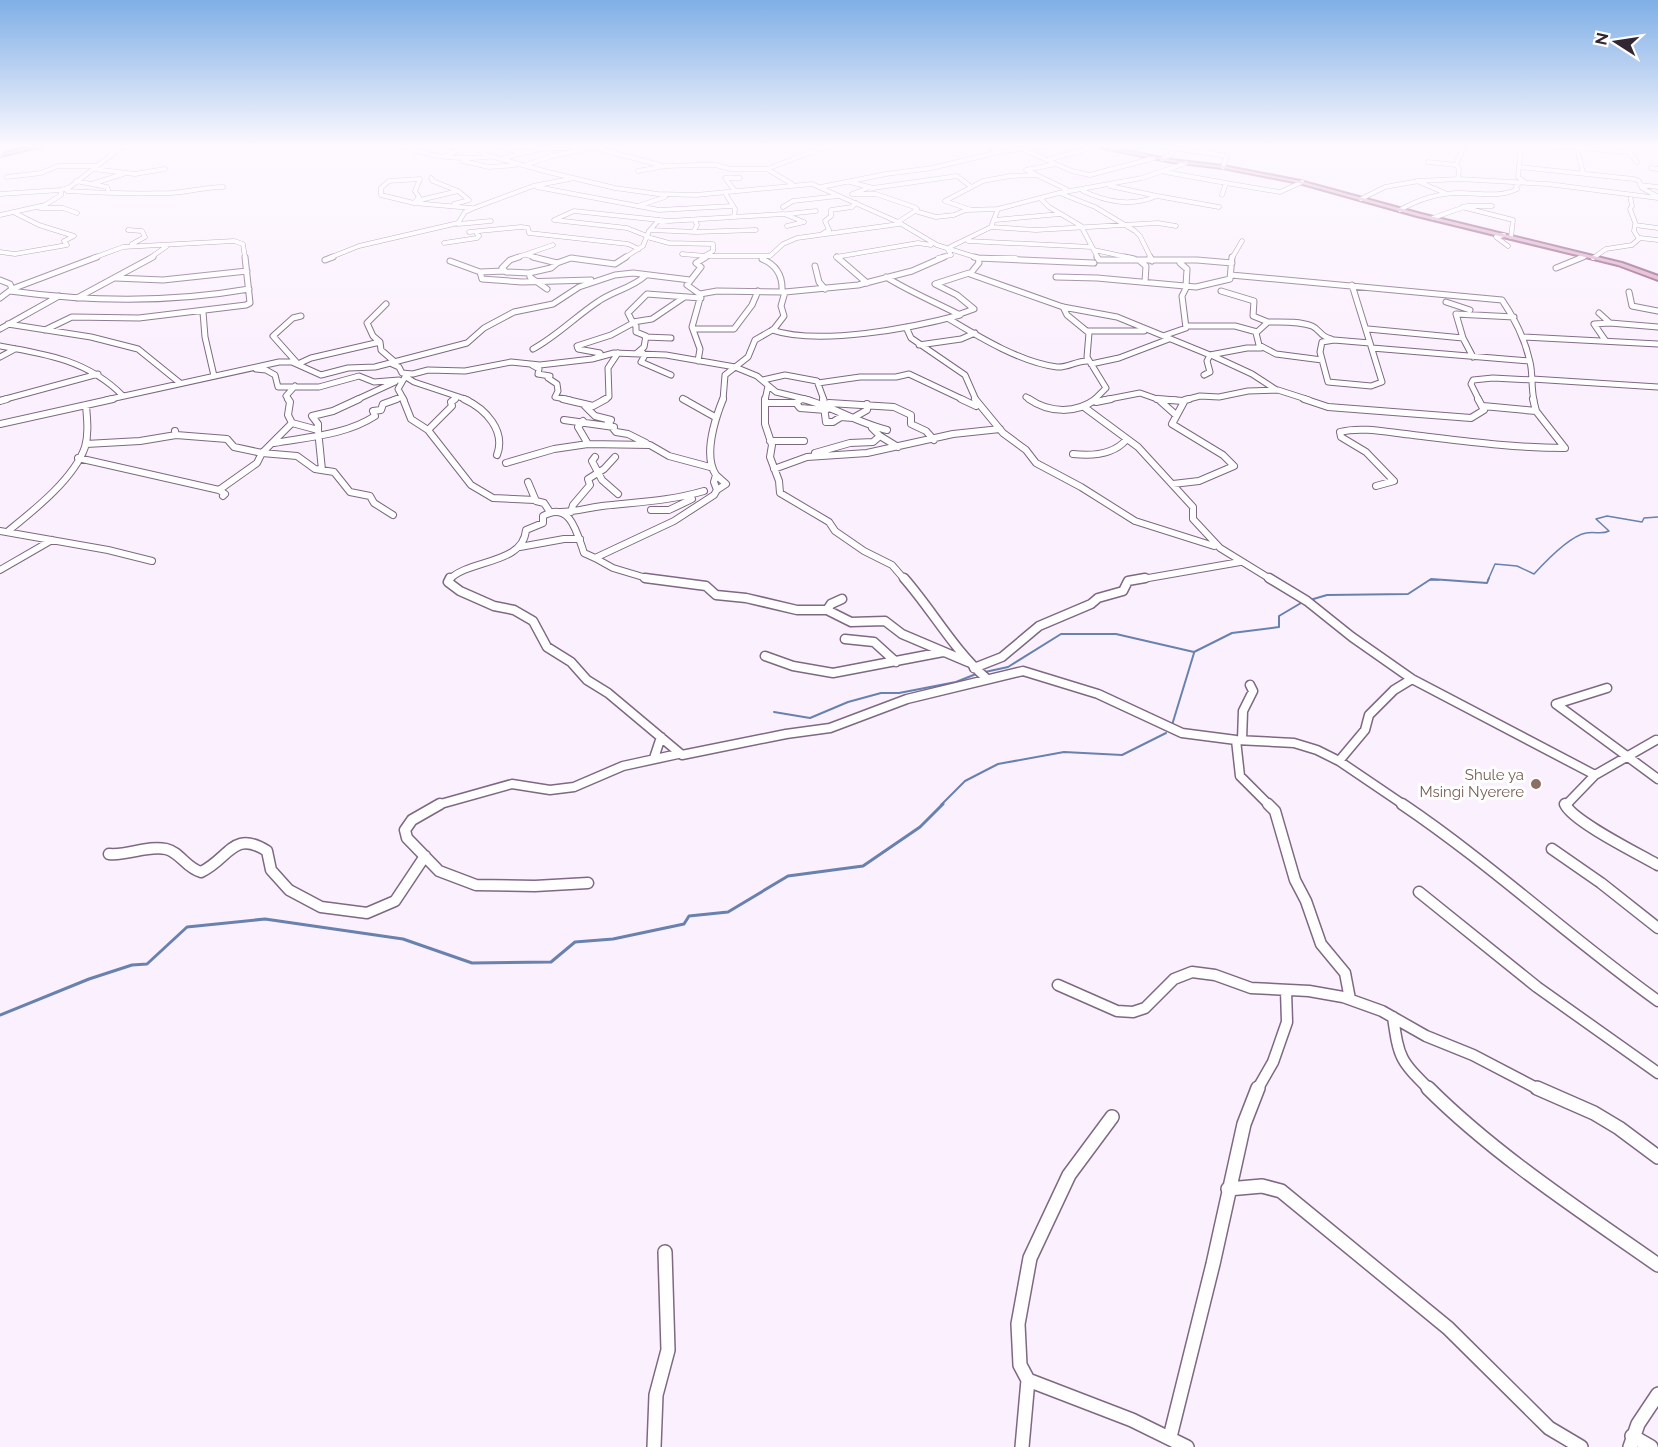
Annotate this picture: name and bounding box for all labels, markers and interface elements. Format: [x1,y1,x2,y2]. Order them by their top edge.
north arrow [1586,12,1646,72]
text: N [1591,31,1612,47]
place label: Shule ya Msingi Nyerere [1419,766,1524,801]
marker: Shule ya Msingi Nyerere [1529,777,1543,791]

